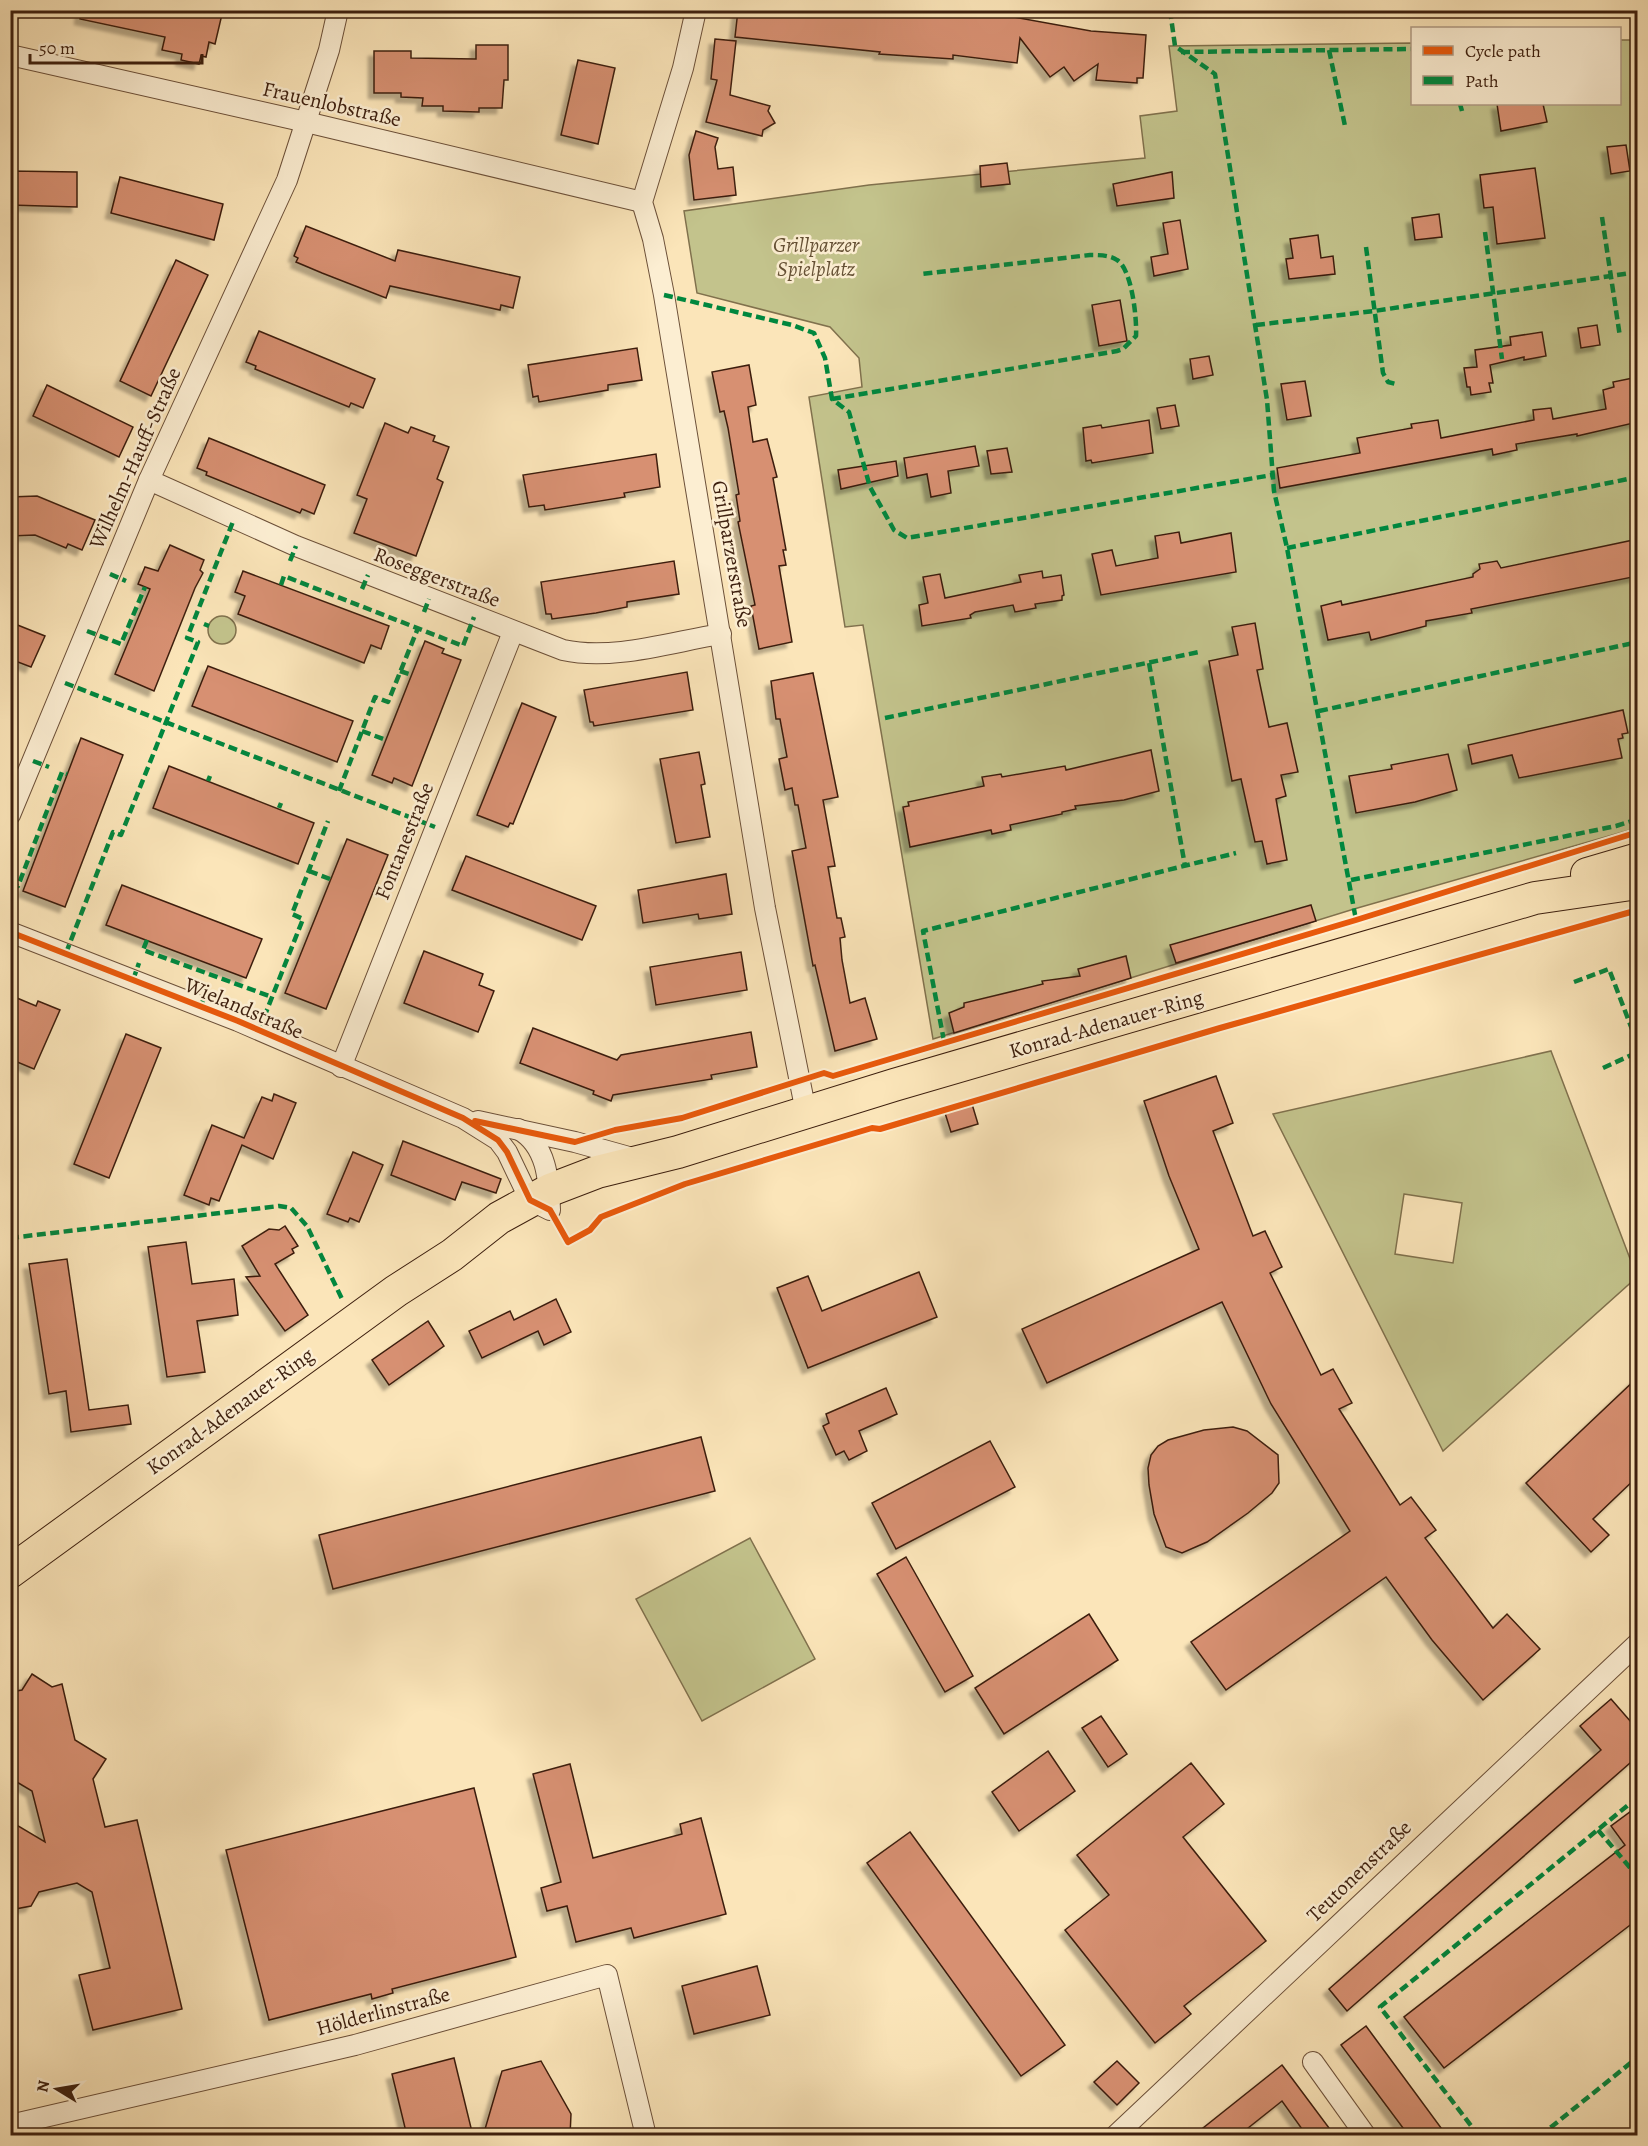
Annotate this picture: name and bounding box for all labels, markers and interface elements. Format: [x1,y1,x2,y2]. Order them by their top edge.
scale bar [30,27,202,65]
legend [1411,27,1621,105]
text: 50 m [39,36,75,60]
text: Cycle path [1465,39,1541,63]
text: Path [1465,69,1499,93]
street label: Frauenlobstraße [260,74,404,134]
park label: Grillparzer Spielplatz [773,231,860,283]
street label: Wilhelm-Hauff-Straße [82,363,188,554]
street label: Grillparzerstraße [705,478,759,630]
street label: Roseggerstraße [370,540,504,614]
street label: Fontanestraße [368,778,440,904]
street label: Wielandstraße [179,970,308,1046]
street label: Konrad-Adenauer-Ring [1006,983,1207,1065]
street label: Konrad-Adenauer-Ring [141,1340,320,1481]
street label: Teutonenstraße [1301,1814,1417,1928]
street label: Hölderlinstraße [313,1980,453,2042]
north arrow [27,2059,87,2119]
text: N [31,2078,55,2094]

